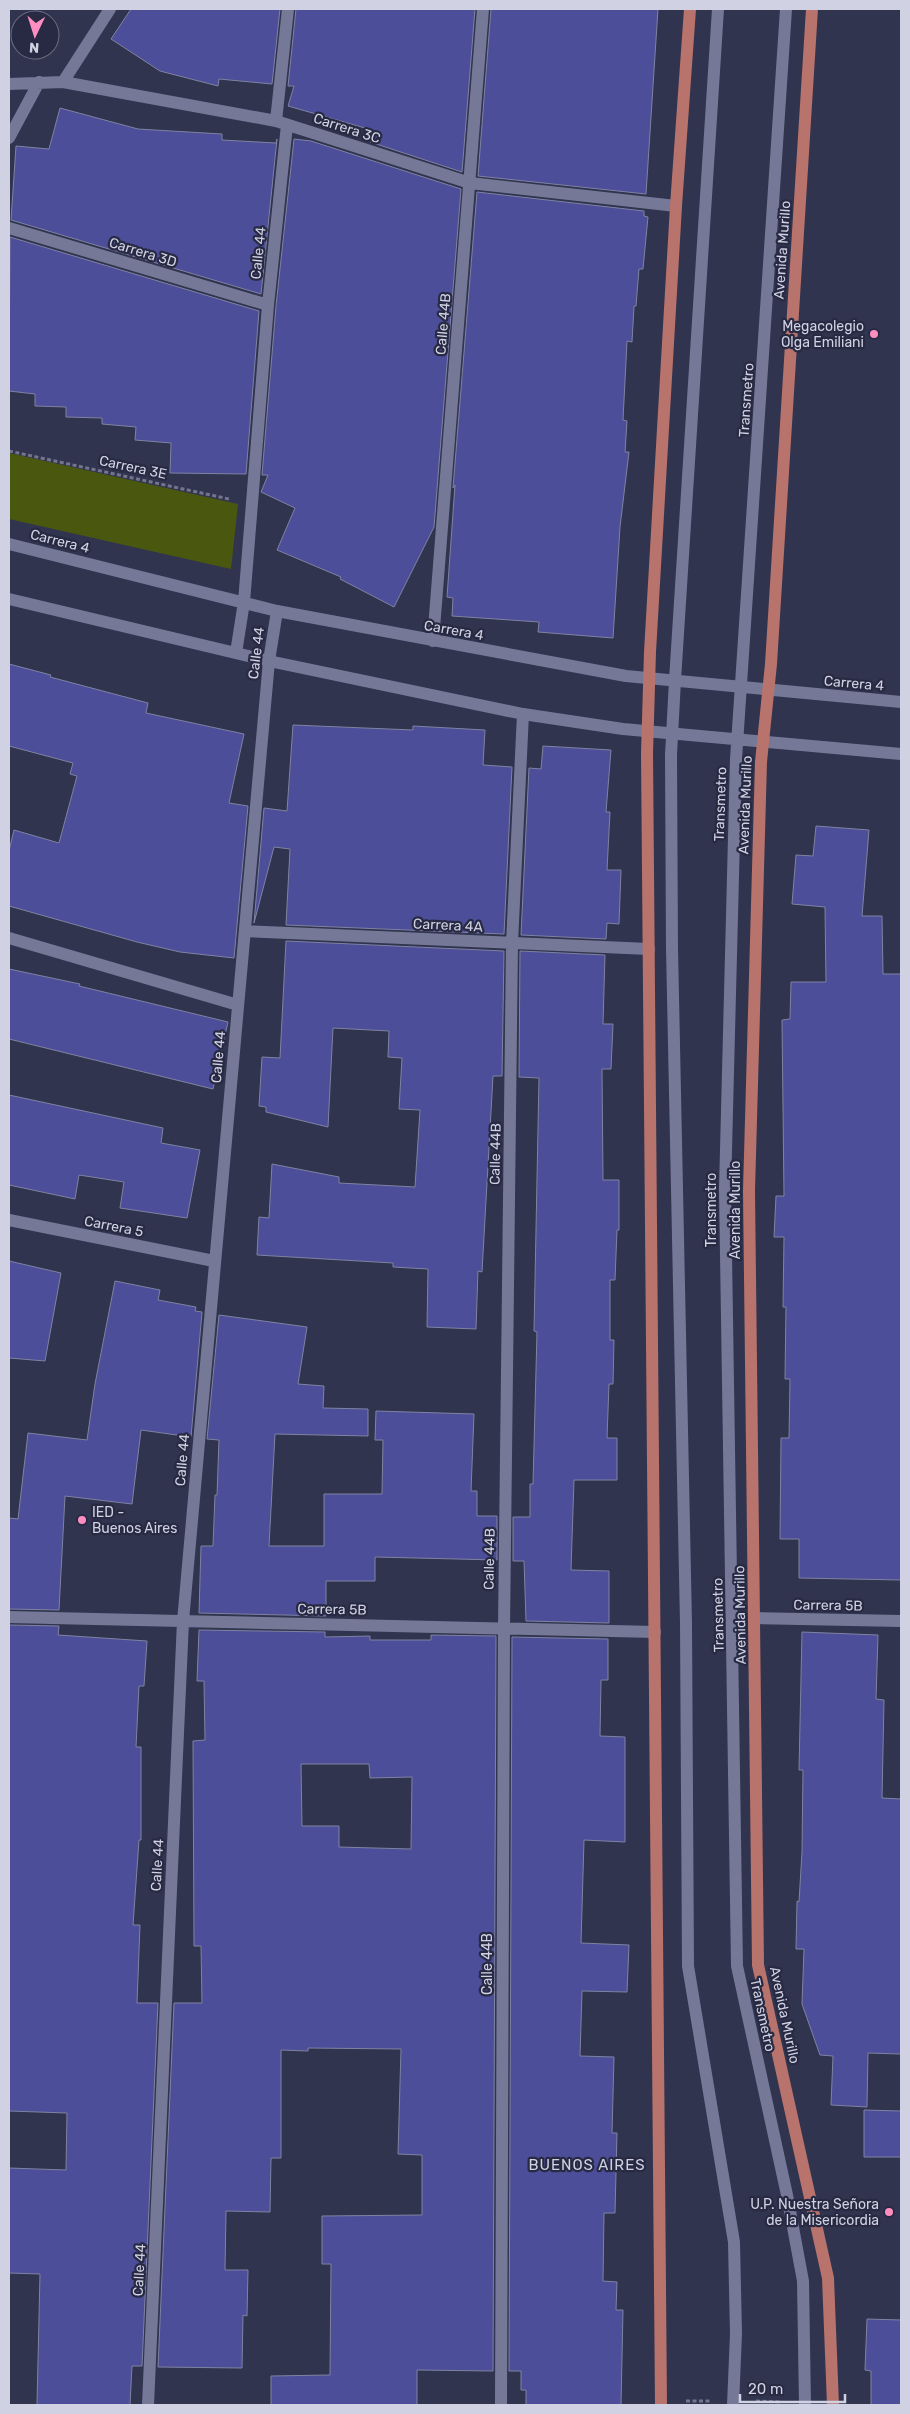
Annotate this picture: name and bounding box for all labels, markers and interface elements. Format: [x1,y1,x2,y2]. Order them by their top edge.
north arrow [10,10,60,60]
text: N [29,39,40,56]
street label: Carrera 3C [311,110,383,147]
street label: Avenida Murillo [771,200,794,300]
street label: Calle 44 [247,226,270,280]
street label: Carrera 3D [107,234,179,271]
street label: Calle 44B [432,292,455,356]
place label: Megacolegio Olga Emiliani [781,318,864,351]
marker: Megacolegio Olga Emiliani [868,328,880,340]
street label: Transmetro [735,362,758,438]
street label: Carrera 3E [98,452,168,483]
street label: Carrera 4 [28,526,92,557]
street label: Carrera 4 [423,617,485,644]
street label: Calle 44 [245,626,268,680]
street label: Carrera 4 [823,672,885,695]
street label: Avenida Murillo [735,755,756,855]
street label: Transmetro [711,767,730,842]
street label: Carrera 4A [413,915,484,936]
street label: Calle 44 [208,1030,229,1084]
street label: Calle 44B [486,1123,505,1185]
street label: Avenida Murillo [727,1161,744,1259]
street label: Transmetro [703,1173,720,1247]
street label: Carrera 5 [83,1212,145,1241]
street label: Calle 44 [172,1433,193,1487]
place label: IED - Buenos Aires [92,1504,177,1537]
marker: IED - Buenos Aires [76,1514,88,1526]
street label: Calle 44B [480,1528,499,1590]
street label: Avenida Murillo [731,1565,750,1664]
street label: Transmetro [709,1578,728,1652]
street label: Carrera 5B [793,1596,863,1615]
street label: Carrera 5B [297,1600,367,1619]
street label: Calle 44 [148,1838,167,1892]
street label: Calle 44B [479,1933,496,1995]
street label: Avenida Murillo [766,1965,803,2065]
street label: Transmetro [746,1977,779,2053]
district label: BUENOS AIRES [528,2156,646,2174]
place label: U.P. Nuestra Señora de la Misericordia [750,2196,879,2229]
marker: U.P. Nuestra Señora de la Misericordia [883,2206,895,2218]
street label: Calle 44 [130,2243,149,2297]
scale bar [740,2372,845,2404]
text: 20 m [748,2380,783,2398]

